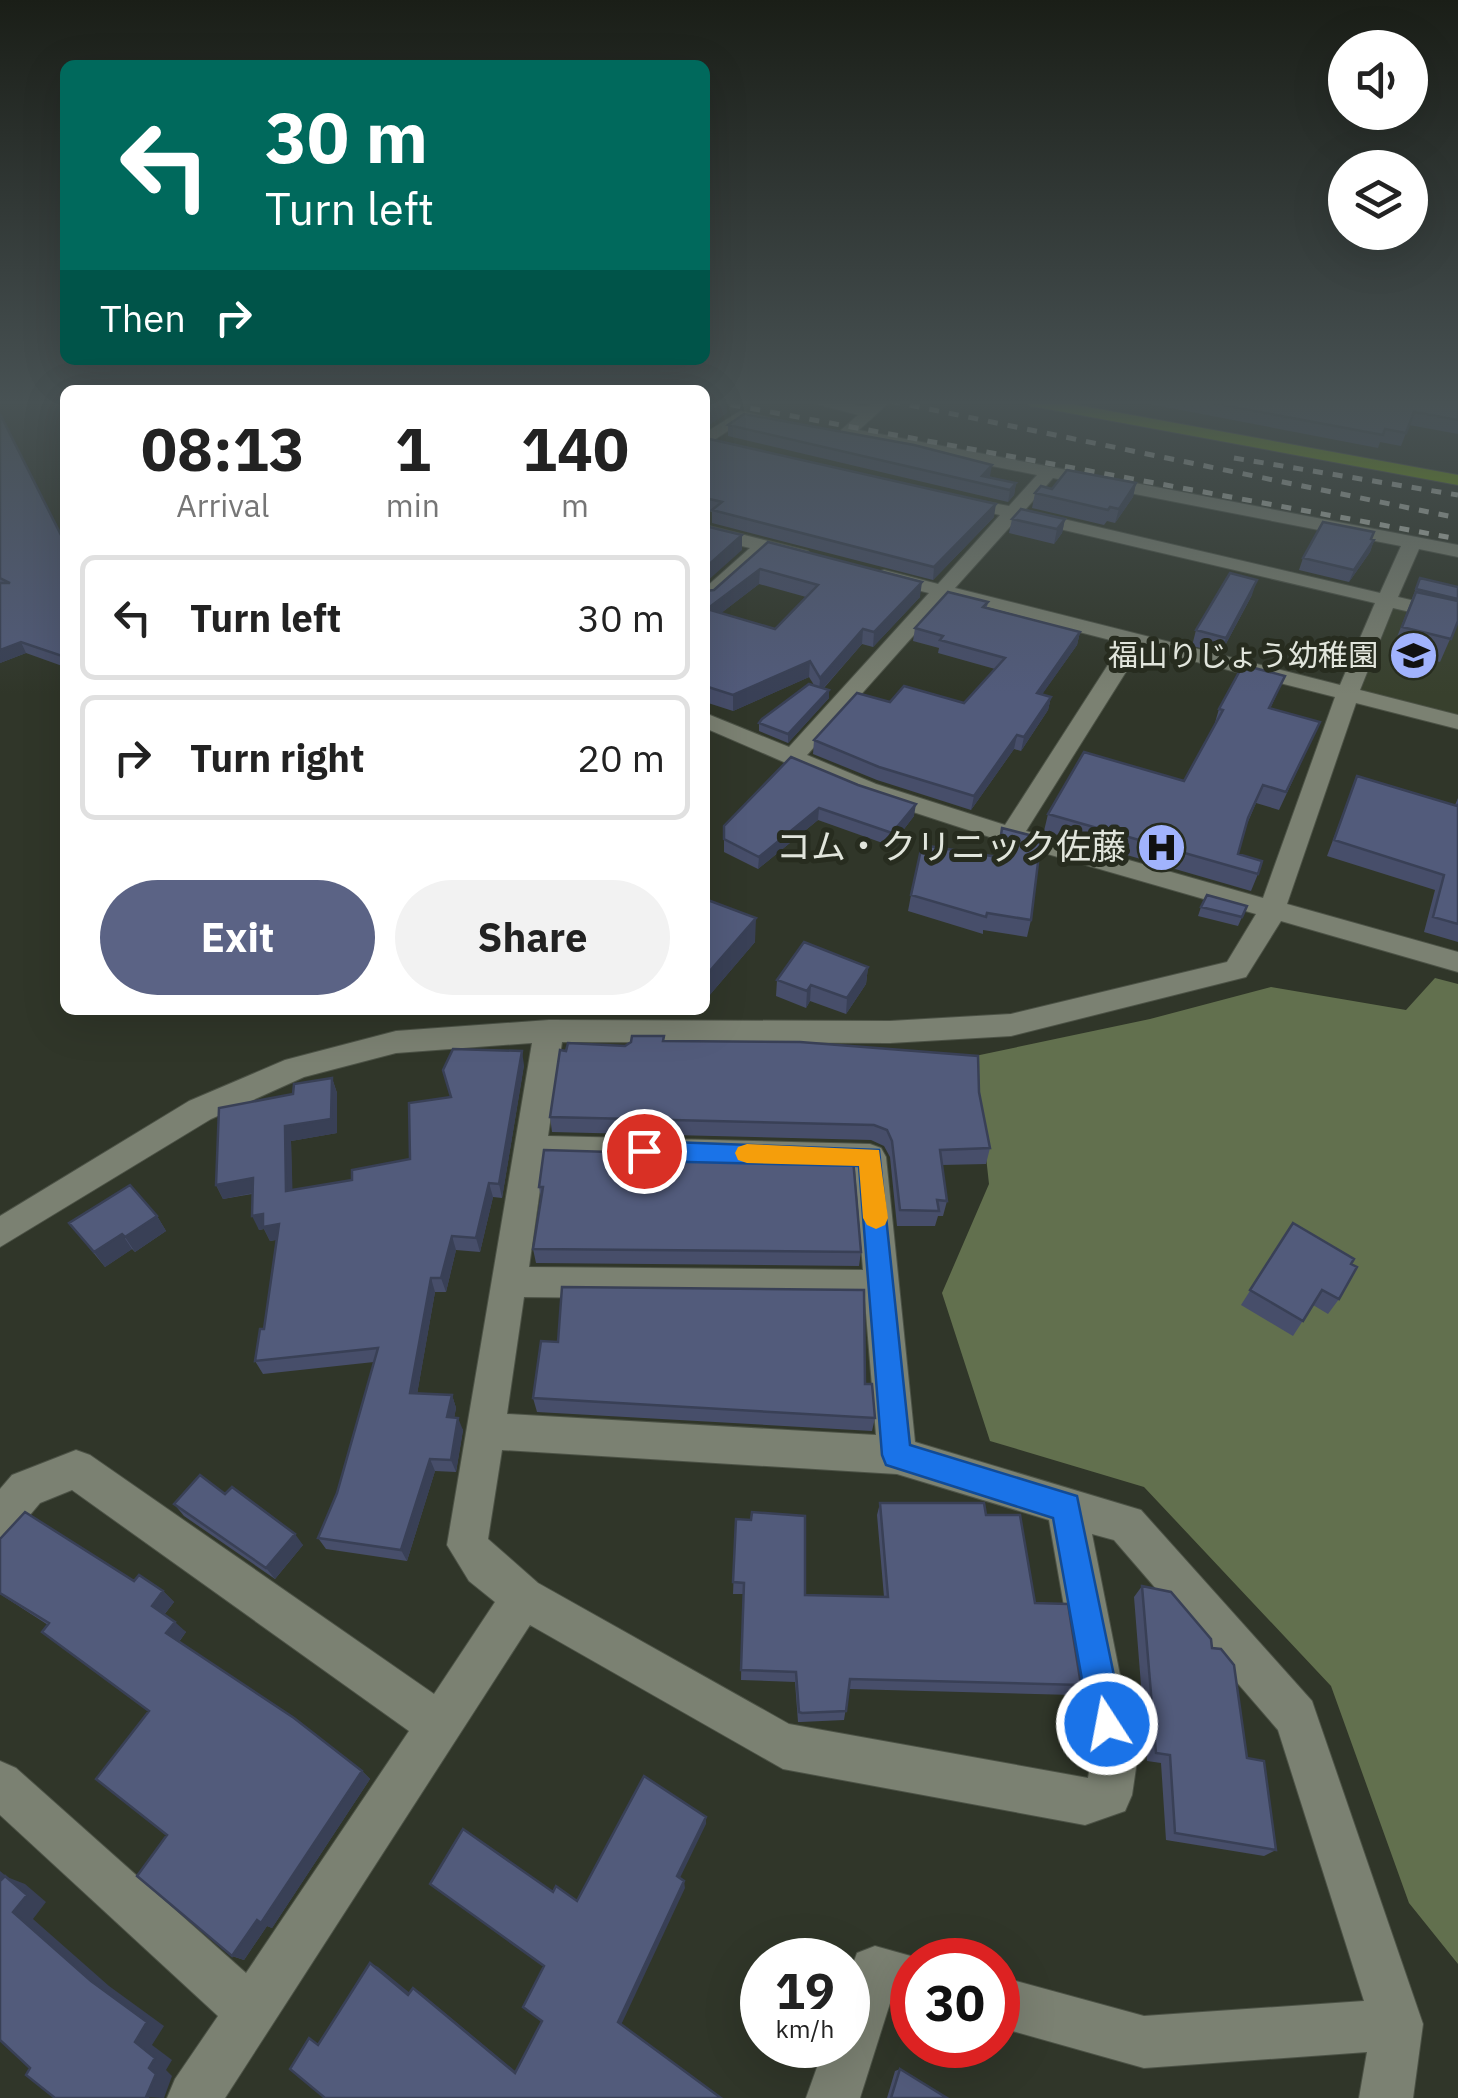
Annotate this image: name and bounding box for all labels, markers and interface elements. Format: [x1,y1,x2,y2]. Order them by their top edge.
map controls [1328,30,1428,250]
button: sound [1328,30,1428,130]
text: 30 m [265,91,428,182]
icon: left [100,100,230,230]
button: layers [1328,150,1428,250]
text: Turn left [265,179,434,237]
icon: right [206,290,261,345]
text: Then [100,293,186,342]
text: 08:13 [141,409,305,488]
text: 1 [395,409,431,488]
text: 140 [521,409,629,488]
text: Arrival [176,484,270,526]
text: min [386,484,440,526]
text: m [561,484,589,526]
icon: left [105,590,160,645]
text: Turn left [190,593,341,642]
text: 30 m [577,593,665,642]
school or university icon: 福山りじょう幼稚園 [1387,630,1439,682]
place label: 福山りじょう幼稚園 [1108,635,1378,674]
icon: right [105,730,160,785]
text: Turn right [190,733,365,782]
text: 20 m [577,733,665,782]
hospital icon: コム・クリニック佐藤 [1135,821,1187,873]
place label: コム・クリニック佐藤 [776,823,1126,869]
button: Exit [100,880,375,995]
button: Share [395,880,670,995]
pin [602,1109,687,1194]
icon: arrive [617,1124,672,1179]
position arrow [1055,1672,1159,1776]
speed limit sign: 30 [890,1938,1020,2068]
text: 19 [775,1958,835,2023]
text: km/h [776,2012,834,2045]

